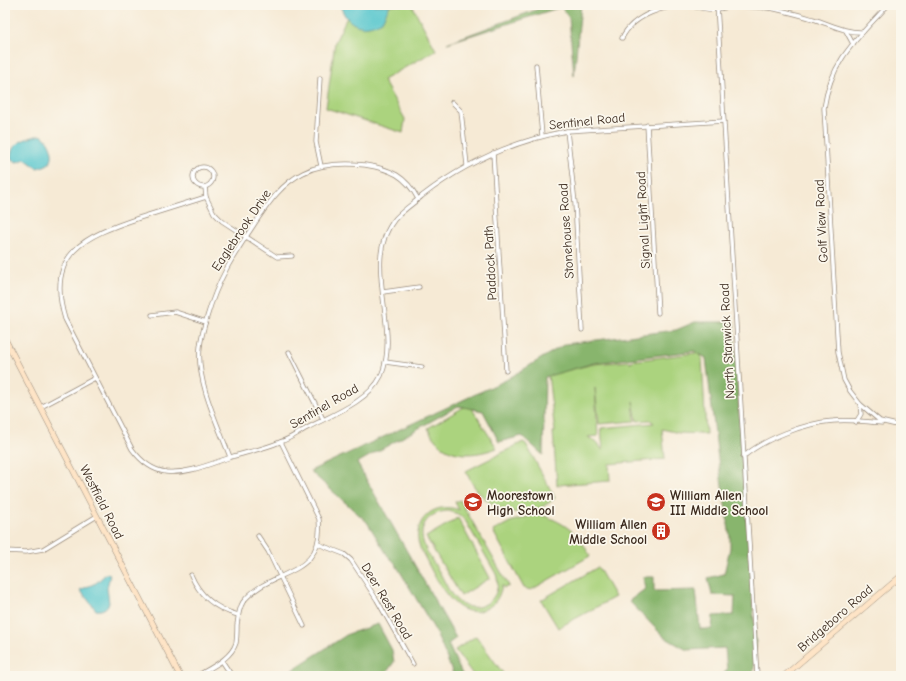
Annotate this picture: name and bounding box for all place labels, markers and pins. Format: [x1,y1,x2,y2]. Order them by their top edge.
place label: Moorestown High School [487,488,555,518]
place label: William Allen III Middle School [670,488,768,518]
school or university icon: Moorestown High School [462,491,484,513]
school or university icon: William Allen III Middle School [645,491,667,513]
place label: William Allen Middle School [569,517,647,547]
building icon: William Allen Middle School [650,520,672,542]

